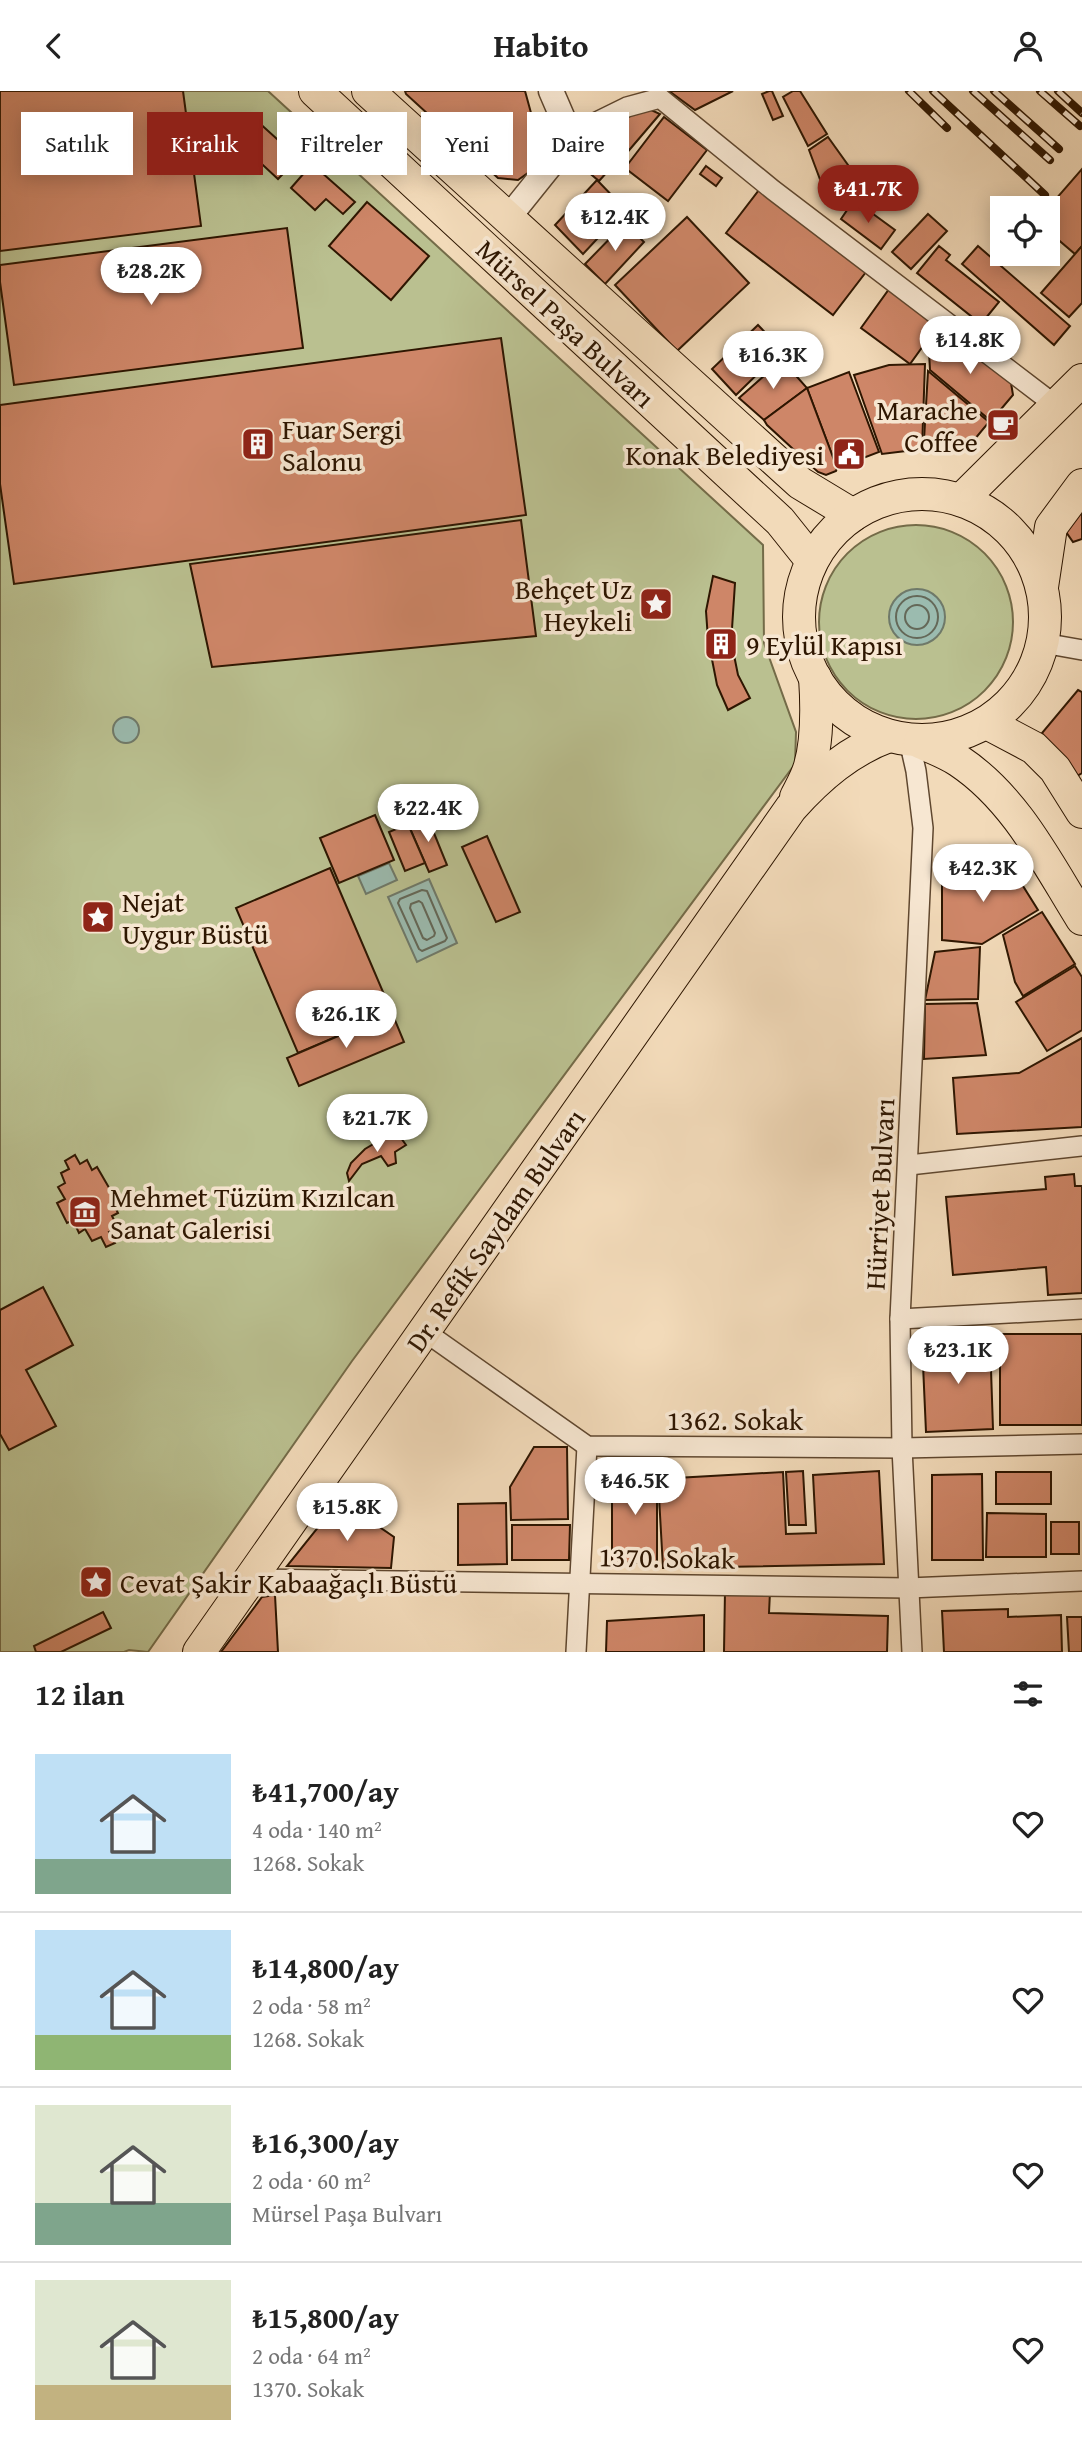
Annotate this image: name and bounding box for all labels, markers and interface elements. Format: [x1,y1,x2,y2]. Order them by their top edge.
text: Habito [493,22,589,69]
icon: back [35,27,73,65]
icon: person [1009,27,1047,65]
chip: Satılık [21,112,133,175]
chip: Kiralık [147,112,263,175]
chip: Filtreler [277,112,407,175]
chip: Yeni [421,112,513,175]
chip: Daire [527,112,629,175]
pin: ₺41.7K [811,165,925,225]
text: ₺41.7K [834,171,902,204]
pin: ₺12.4K [558,193,672,253]
map controls [990,196,1060,266]
button: locate [990,196,1060,266]
text: ₺12.4K [581,199,649,232]
street label: Mürsel Paşa Bulvarı [467,229,665,417]
pin: ₺28.2K [94,247,208,307]
text: ₺28.2K [117,253,185,286]
pin: ₺14.8K [913,317,1027,376]
text: ₺14.8K [936,322,1004,355]
pin: ₺16.3K [716,331,830,391]
text: ₺16.3K [739,337,807,370]
place label: Marache Coffee [876,389,978,462]
cafe icon: Marache Coffee [984,406,1022,444]
place label: Fuar Sergi Salonu [282,408,402,481]
building icon: Fuar Sergi Salonu [239,425,277,463]
place label: Konak Belediyesi [625,434,824,475]
public building icon: Konak Belediyesi [830,435,868,473]
place label: Behçet Uz Heykeli [515,568,632,641]
place icon: Behçet Uz Heykeli [637,585,675,623]
place label: 9 Eylül Kapısı [746,624,903,665]
building icon: 9 Eylül Kapısı [702,625,740,663]
pin: ₺22.4K [371,785,485,844]
text: ₺22.4K [394,790,462,823]
pin: ₺42.3K [926,845,1040,904]
text: ₺42.3K [949,850,1017,883]
place label: Nejat Uygur Büstü [122,881,268,954]
place icon: Nejat Uygur Büstü [79,898,117,936]
pin: ₺26.1K [289,991,403,1050]
text: ₺26.1K [312,996,380,1029]
pin: ₺21.7K [320,1095,434,1154]
street label: Hürriyet Bulvarı [853,1097,905,1291]
text: ₺21.7K [343,1100,411,1133]
street label: Dr. Refik Saydam Bulvarı [395,1100,595,1360]
place label: Mehmet Tüzüm Kızılcan Sanat Galerisi [110,1176,395,1249]
museum icon: Mehmet Tüzüm Kızılcan Sanat Galerisi [66,1193,104,1231]
pin: ₺23.1K [901,1327,1015,1386]
text: ₺23.1K [924,1332,992,1365]
street label: 1362. Sokak [667,1399,804,1440]
pin: ₺46.5K [578,1457,692,1517]
text: ₺46.5K [601,1463,669,1496]
pin: ₺15.8K [290,1483,404,1543]
text: ₺15.8K [313,1489,381,1522]
street label: 1370. Sokak [598,1535,736,1579]
place label: Cevat Şakir Kabaağaçlı Büstü [120,1562,457,1603]
place icon: Cevat Şakir Kabaağaçlı Büstü [77,1563,115,1601]
text: 12 ilan [35,1672,124,1716]
icon: filters [1009,1675,1047,1713]
text: ₺41,700/ay [252,1769,399,1813]
icon: home [91,1782,175,1866]
icon: heart [1009,1805,1047,1843]
text: 4 oda · 140 m² [252,1813,382,1846]
text: 1268. Sokak [252,1846,364,1879]
text: ₺14,800/ay [252,1945,399,1989]
icon: home [91,1958,175,2042]
icon: heart [1009,1981,1047,2019]
text: 2 oda · 58 m² [252,1989,371,2022]
text: 1268. Sokak [252,2022,364,2055]
text: ₺16,300/ay [252,2120,399,2164]
icon: home [91,2133,175,2217]
icon: heart [1009,2156,1047,2194]
text: 2 oda · 60 m² [252,2164,371,2197]
text: Mürsel Paşa Bulvarı [252,2197,442,2230]
text: ₺15,800/ay [252,2295,399,2339]
icon: home [91,2308,175,2392]
icon: heart [1009,2331,1047,2369]
text: 2 oda · 64 m² [252,2339,371,2372]
text: 1370. Sokak [252,2372,364,2405]

